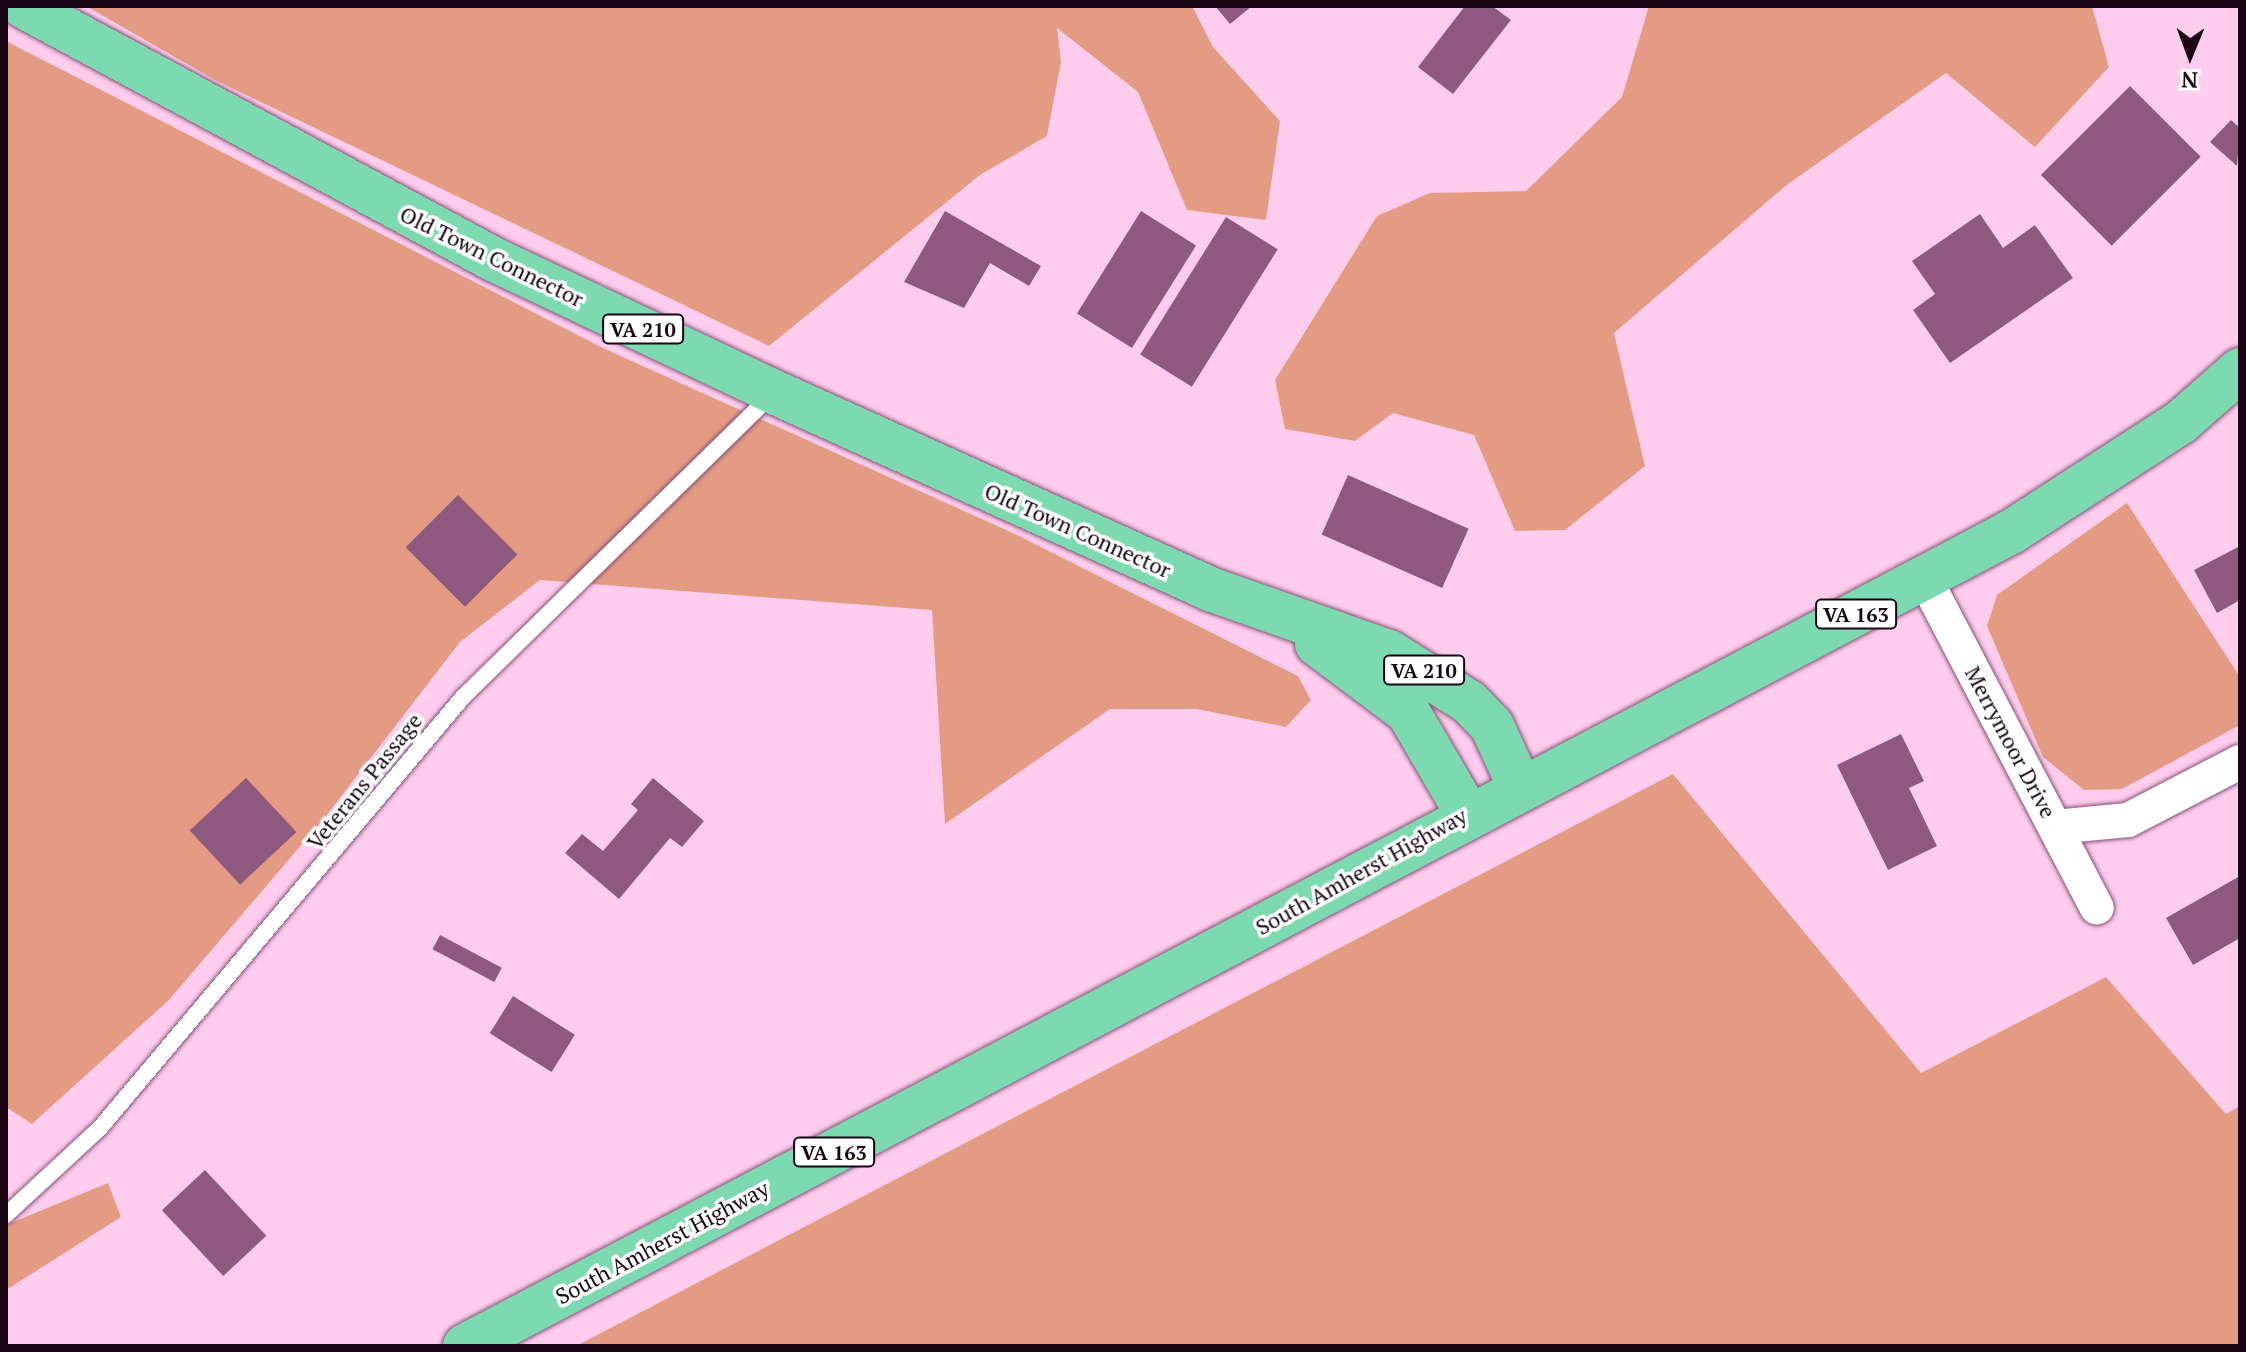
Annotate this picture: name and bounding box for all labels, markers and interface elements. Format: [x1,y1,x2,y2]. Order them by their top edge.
north arrow [2150,16,2230,96]
text: N [2181,66,2198,95]
street label: Old Town Connector [396,200,588,312]
road number: VA 210 [601,313,685,345]
street label: Old Town Connector [981,477,1175,583]
road number: VA 163 [1814,598,1898,630]
road number: VA 210 [1382,654,1466,686]
street label: Merrymoor Drive [1960,662,2062,822]
street label: Veterans Passage [301,707,427,855]
street label: South Amherst Highway [1251,802,1471,940]
road number: VA 163 [792,1136,876,1168]
street label: South Amherst Highway [551,1175,773,1309]

